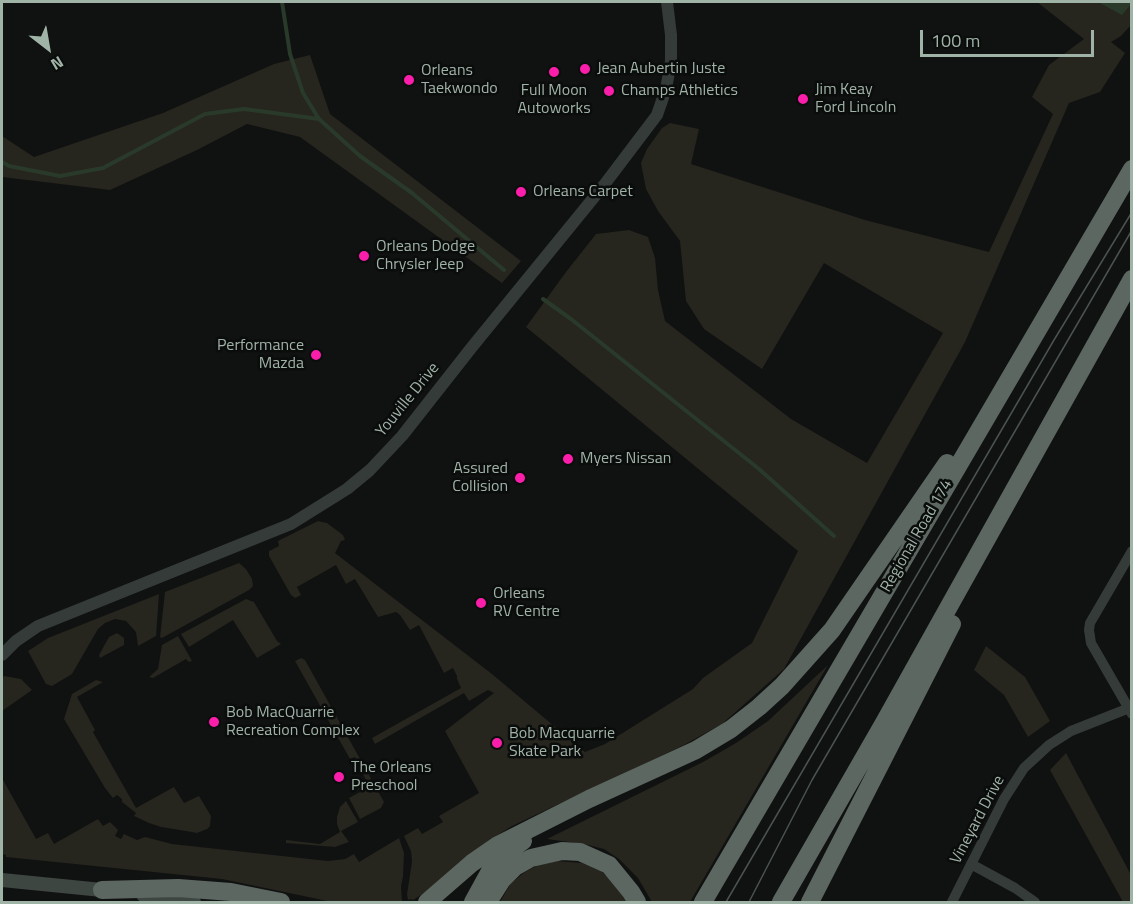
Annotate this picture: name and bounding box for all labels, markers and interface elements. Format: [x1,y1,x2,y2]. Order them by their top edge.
north arrow [18,18,78,78]
scale bar [923,18,1097,56]
text: 100 m [931,27,980,54]
text: N [46,50,68,77]
place label: Jean Aubertin Juste [597,59,725,79]
place label: Orleans Taekwondo [421,61,498,99]
marker: Jean Aubertin Juste [578,62,592,76]
marker: Full Moon Autoworks [547,65,561,79]
marker: Orleans Taekwondo [402,73,416,87]
place label: Jim Keay Ford Lincoln [815,80,896,118]
place label: Full Moon Autoworks [517,81,591,119]
place label: Champs Athletics [621,81,738,101]
marker: Champs Athletics [602,84,616,98]
marker: Jim Keay Ford Lincoln [796,92,810,106]
place label: Orleans Carpet [533,182,633,202]
marker: Orleans Carpet [514,185,528,199]
place label: Orleans Dodge Chrysler Jeep [376,237,475,275]
marker: Orleans Dodge Chrysler Jeep [357,249,371,263]
place label: Performance Mazda [217,336,304,374]
marker: Performance Mazda [309,348,323,362]
street label: Youville Drive [372,359,444,441]
place label: Myers Nissan [580,449,671,469]
marker: Myers Nissan [561,452,575,466]
place label: Assured Collision [452,459,508,497]
marker: Assured Collision [513,471,527,485]
street label: Regional Road 174 [877,476,957,596]
place label: Orleans RV Centre [493,584,560,622]
marker: Orleans RV Centre [474,596,488,610]
place label: Bob MacQuarrie Recreation Complex [226,703,360,741]
marker: Bob MacQuarrie Recreation Complex [207,715,221,729]
place label: Bob Macquarrie Skate Park [509,724,615,762]
marker: Bob Macquarrie Skate Park [490,736,504,750]
place label: The Orleans Preschool [351,758,432,796]
marker: The Orleans Preschool [332,770,346,784]
street label: Vineyard Drive [947,773,1009,867]

